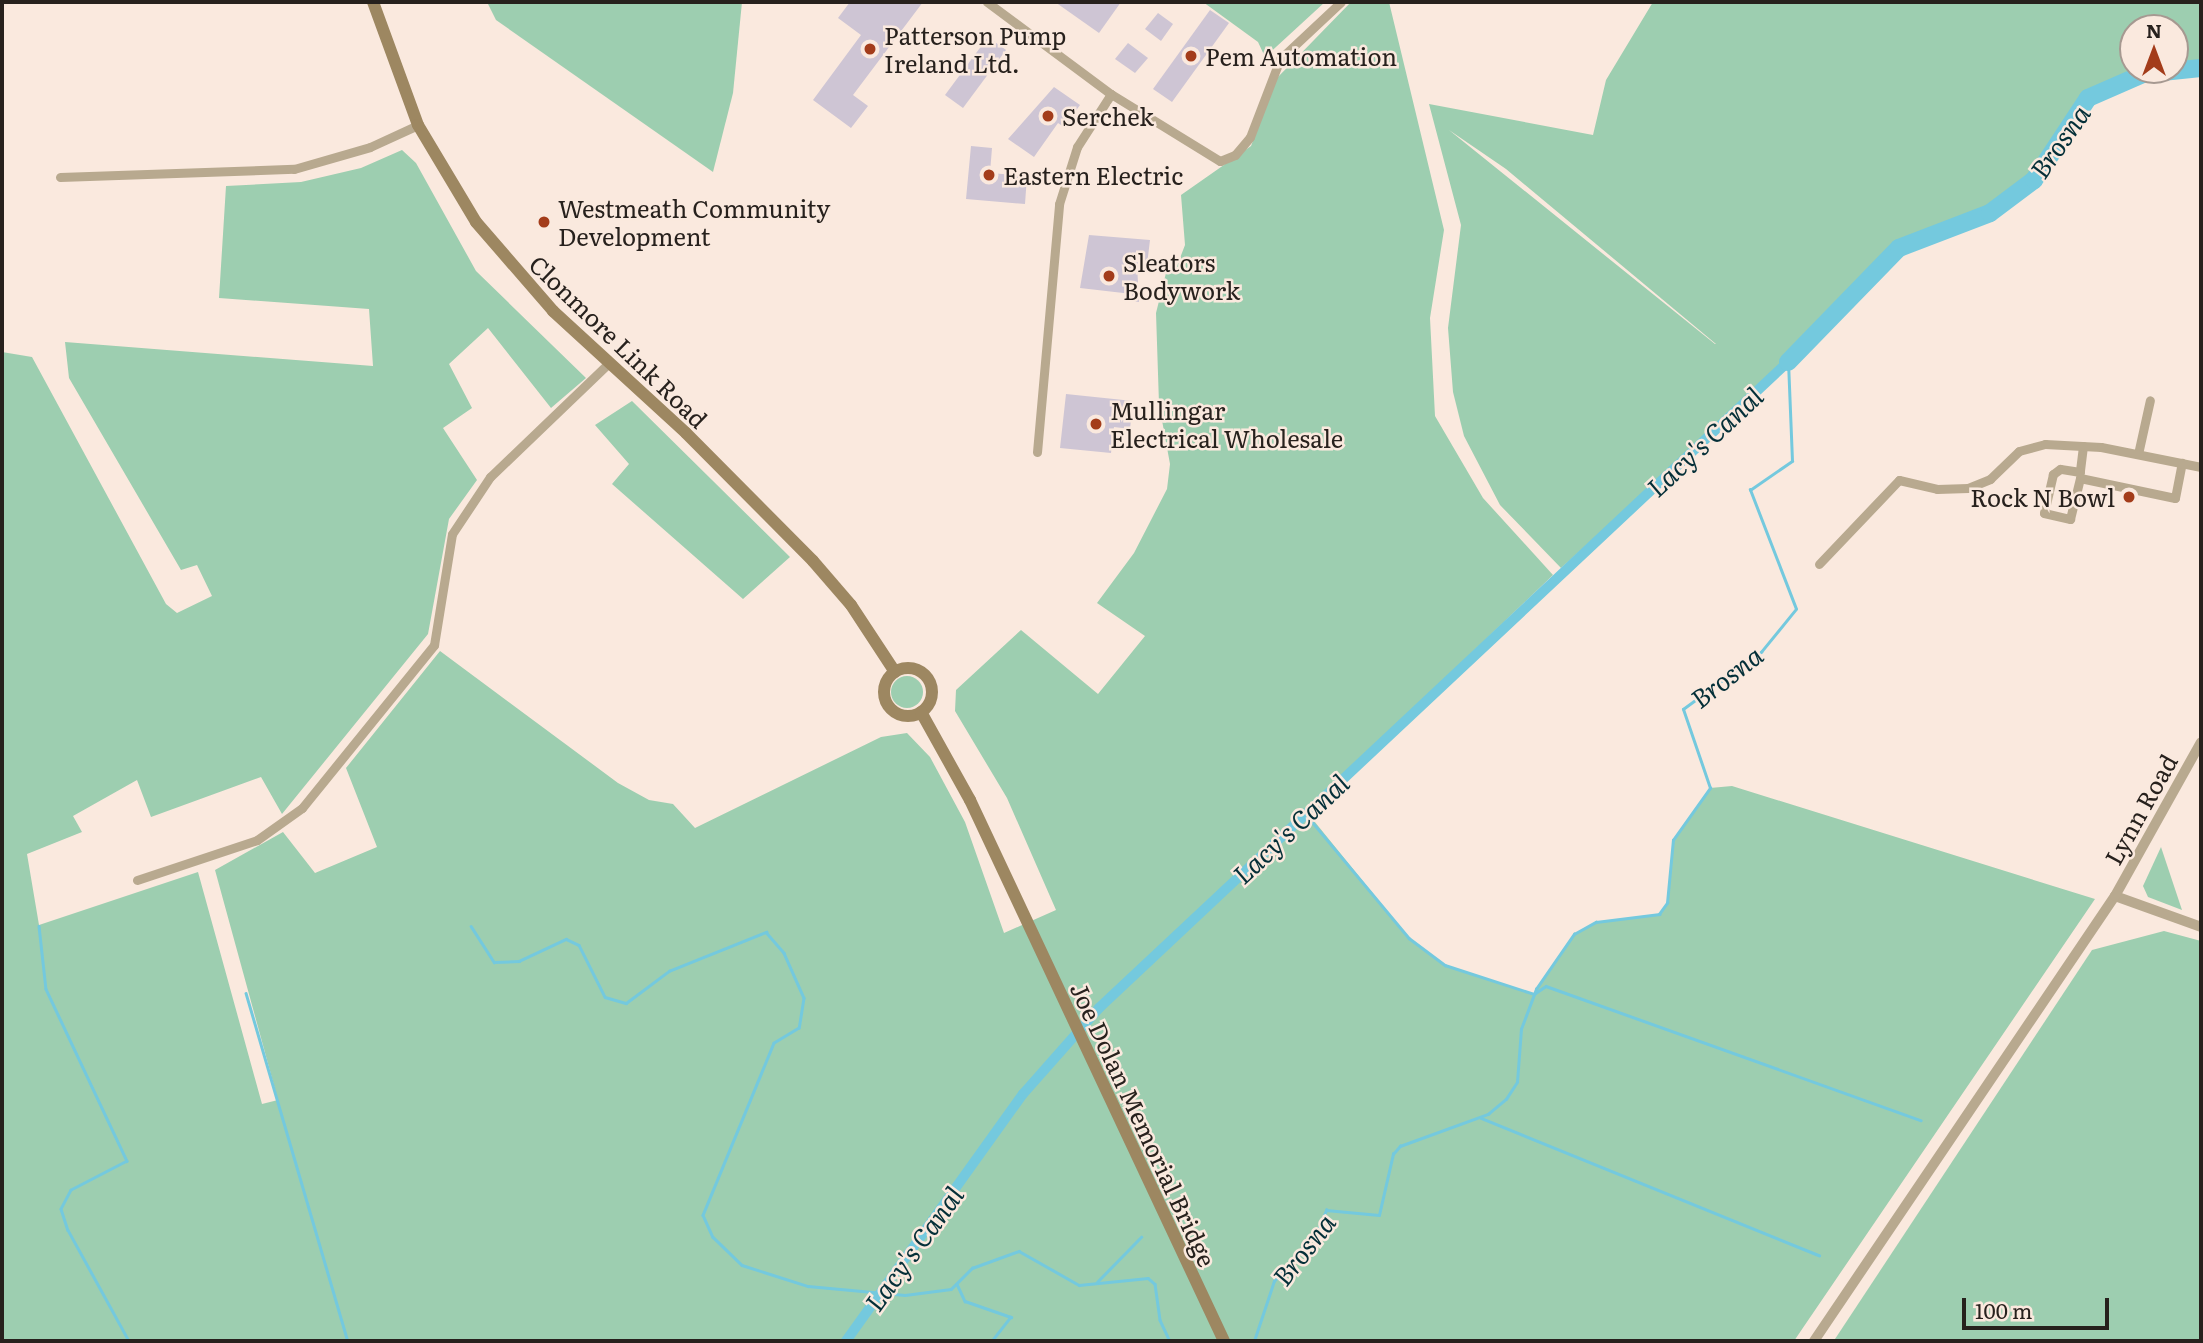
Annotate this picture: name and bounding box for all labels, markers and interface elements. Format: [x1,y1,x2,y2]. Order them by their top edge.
north arrow [2119,14,2189,84]
text: N [2146,16,2162,44]
place label: Patterson Pump Ireland Ltd. [884,21,1066,77]
marker: Patterson Pump Ireland Ltd. [862,41,878,57]
place label: Pem Automation [1205,42,1397,70]
marker: Pem Automation [1183,48,1199,64]
water label: Brosna [2023,98,2095,184]
place label: Serchek [1062,102,1154,130]
marker: Serchek [1040,108,1056,124]
place label: Eastern Electric [1003,161,1183,189]
marker: Eastern Electric [981,167,997,183]
place label: Westmeath Community Development [558,194,830,250]
marker: Westmeath Community Development [536,214,552,230]
place label: Sleators Bodywork [1123,248,1240,304]
street label: Clonmore Link Road [524,249,714,433]
marker: Sleators Bodywork [1101,268,1117,284]
water label: Lacy's Canal [1640,380,1768,502]
place label: Mullingar Electrical Wholesale [1110,396,1343,452]
marker: Mullingar Electrical Wholesale [1088,416,1104,432]
place label: Rock N Bowl [1970,483,2115,511]
marker: Rock N Bowl [2121,489,2137,505]
water label: Brosna [1684,638,1768,714]
street label: Lynn Road [2098,749,2182,869]
water label: Lacy's Canal [1226,767,1354,889]
street label: Joe Dolan Memorial Bridge [1065,977,1223,1271]
water label: Lacy's Canal [857,1180,969,1316]
water label: Brosna [1265,1207,1341,1291]
scale bar [1965,1284,2112,1328]
text: 100 m [1975,1294,2032,1325]

